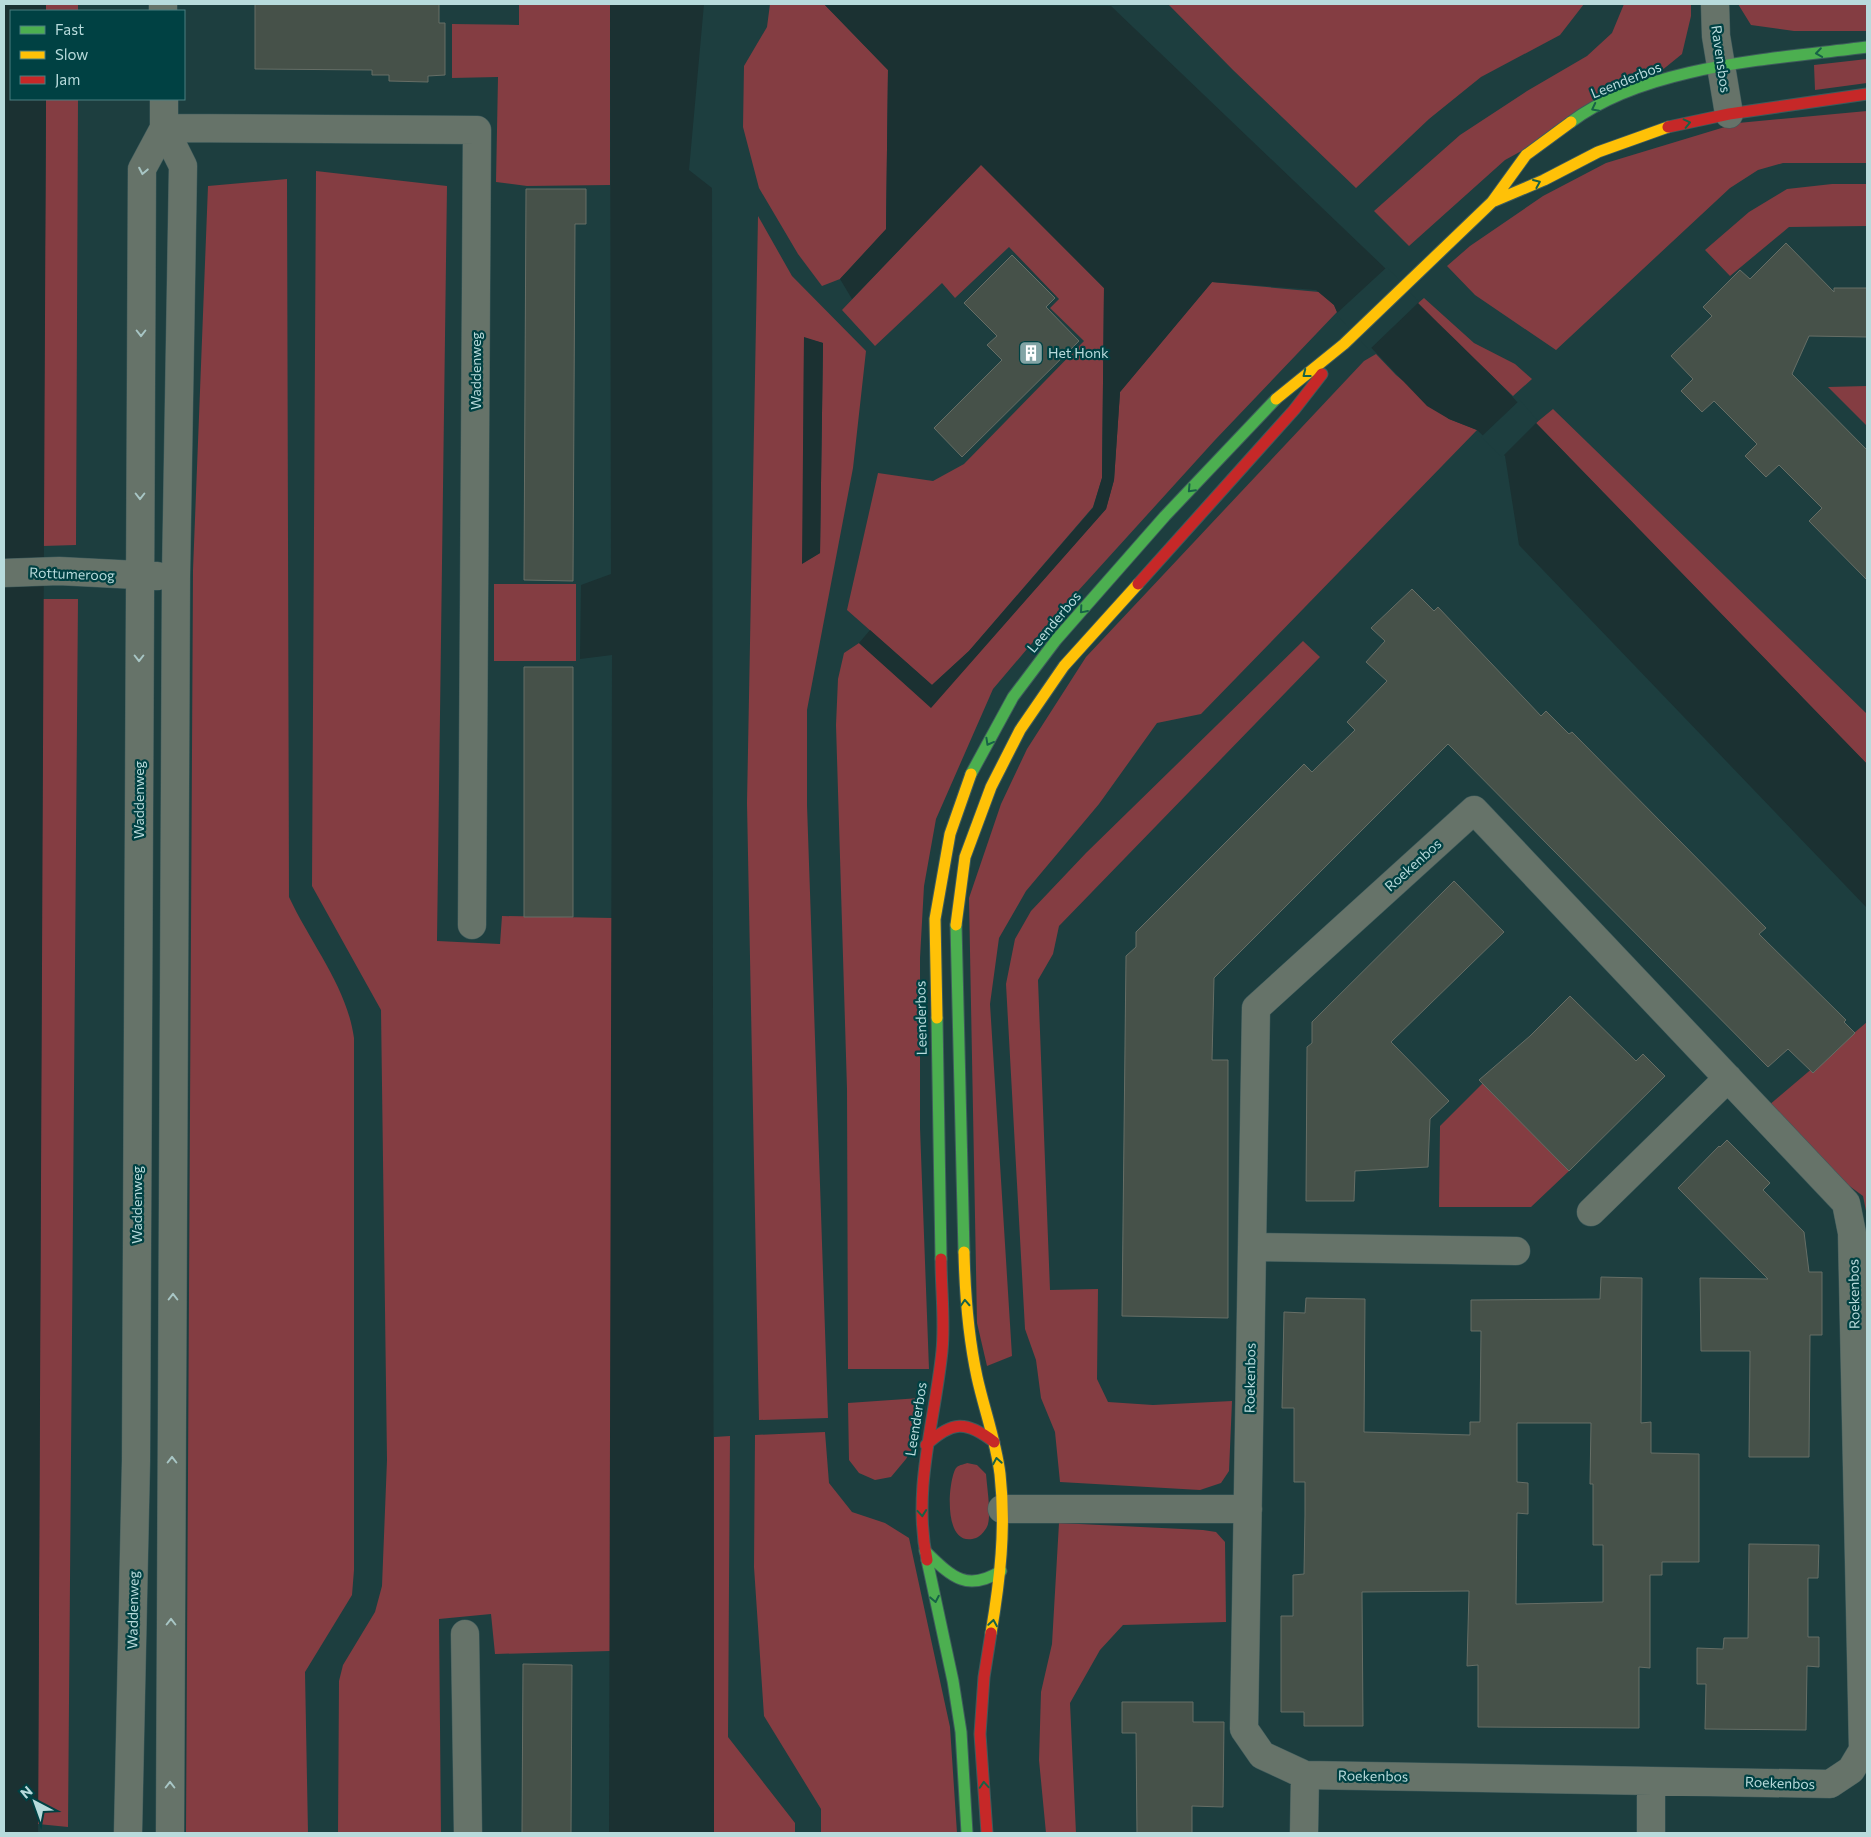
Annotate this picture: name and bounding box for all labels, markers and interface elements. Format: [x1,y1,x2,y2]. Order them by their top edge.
legend [10,10,185,100]
text: Fast [55,20,84,38]
street label: Ravensbos [1708,24,1735,94]
text: Slow [55,45,88,63]
one-way arrow [1815,47,1823,58]
street label: Leenderbos [1588,58,1664,101]
text: Jam [55,70,80,88]
one-way arrow [1591,102,1600,112]
one-way arrow [1682,118,1691,129]
one-way arrow [139,167,149,175]
one-way arrow [1532,179,1541,190]
one-way arrow [136,330,146,337]
street label: Waddenweg [467,331,484,410]
building icon: Het Honk [1018,340,1044,366]
place label: Het Honk [1048,344,1109,361]
one-way arrow [1303,369,1312,377]
one-way arrow [1188,483,1197,492]
one-way arrow [135,492,145,500]
street label: Rottumeroog [29,564,116,584]
street label: Leenderbos [1023,588,1084,656]
one-way arrow [1080,604,1089,613]
one-way arrow [134,654,144,662]
one-way arrow [985,736,995,745]
street label: Waddenweg [130,760,147,839]
street label: Roekenbos [1381,835,1444,894]
street label: Leenderbos [911,980,930,1056]
street label: Waddenweg [128,1165,145,1244]
street label: Roekenbos [1844,1259,1863,1329]
one-way arrow [168,1293,178,1300]
one-way arrow [959,1298,970,1306]
street label: Roekenbos [1240,1343,1259,1413]
street label: Leenderbos [901,1381,930,1457]
one-way arrow [167,1455,177,1463]
one-way arrow [993,1457,1003,1466]
one-way arrow [916,1509,927,1517]
street label: Waddenweg [123,1570,142,1649]
one-way arrow [929,1595,939,1603]
one-way arrow [166,1618,176,1626]
one-way arrow [987,1619,997,1627]
street label: Roekenbos [1338,1766,1408,1785]
street label: Roekenbos [1745,1773,1815,1792]
north arrow [10,1777,60,1827]
one-way arrow [165,1780,176,1788]
one-way arrow [978,1780,989,1788]
text: N [17,1782,36,1802]

